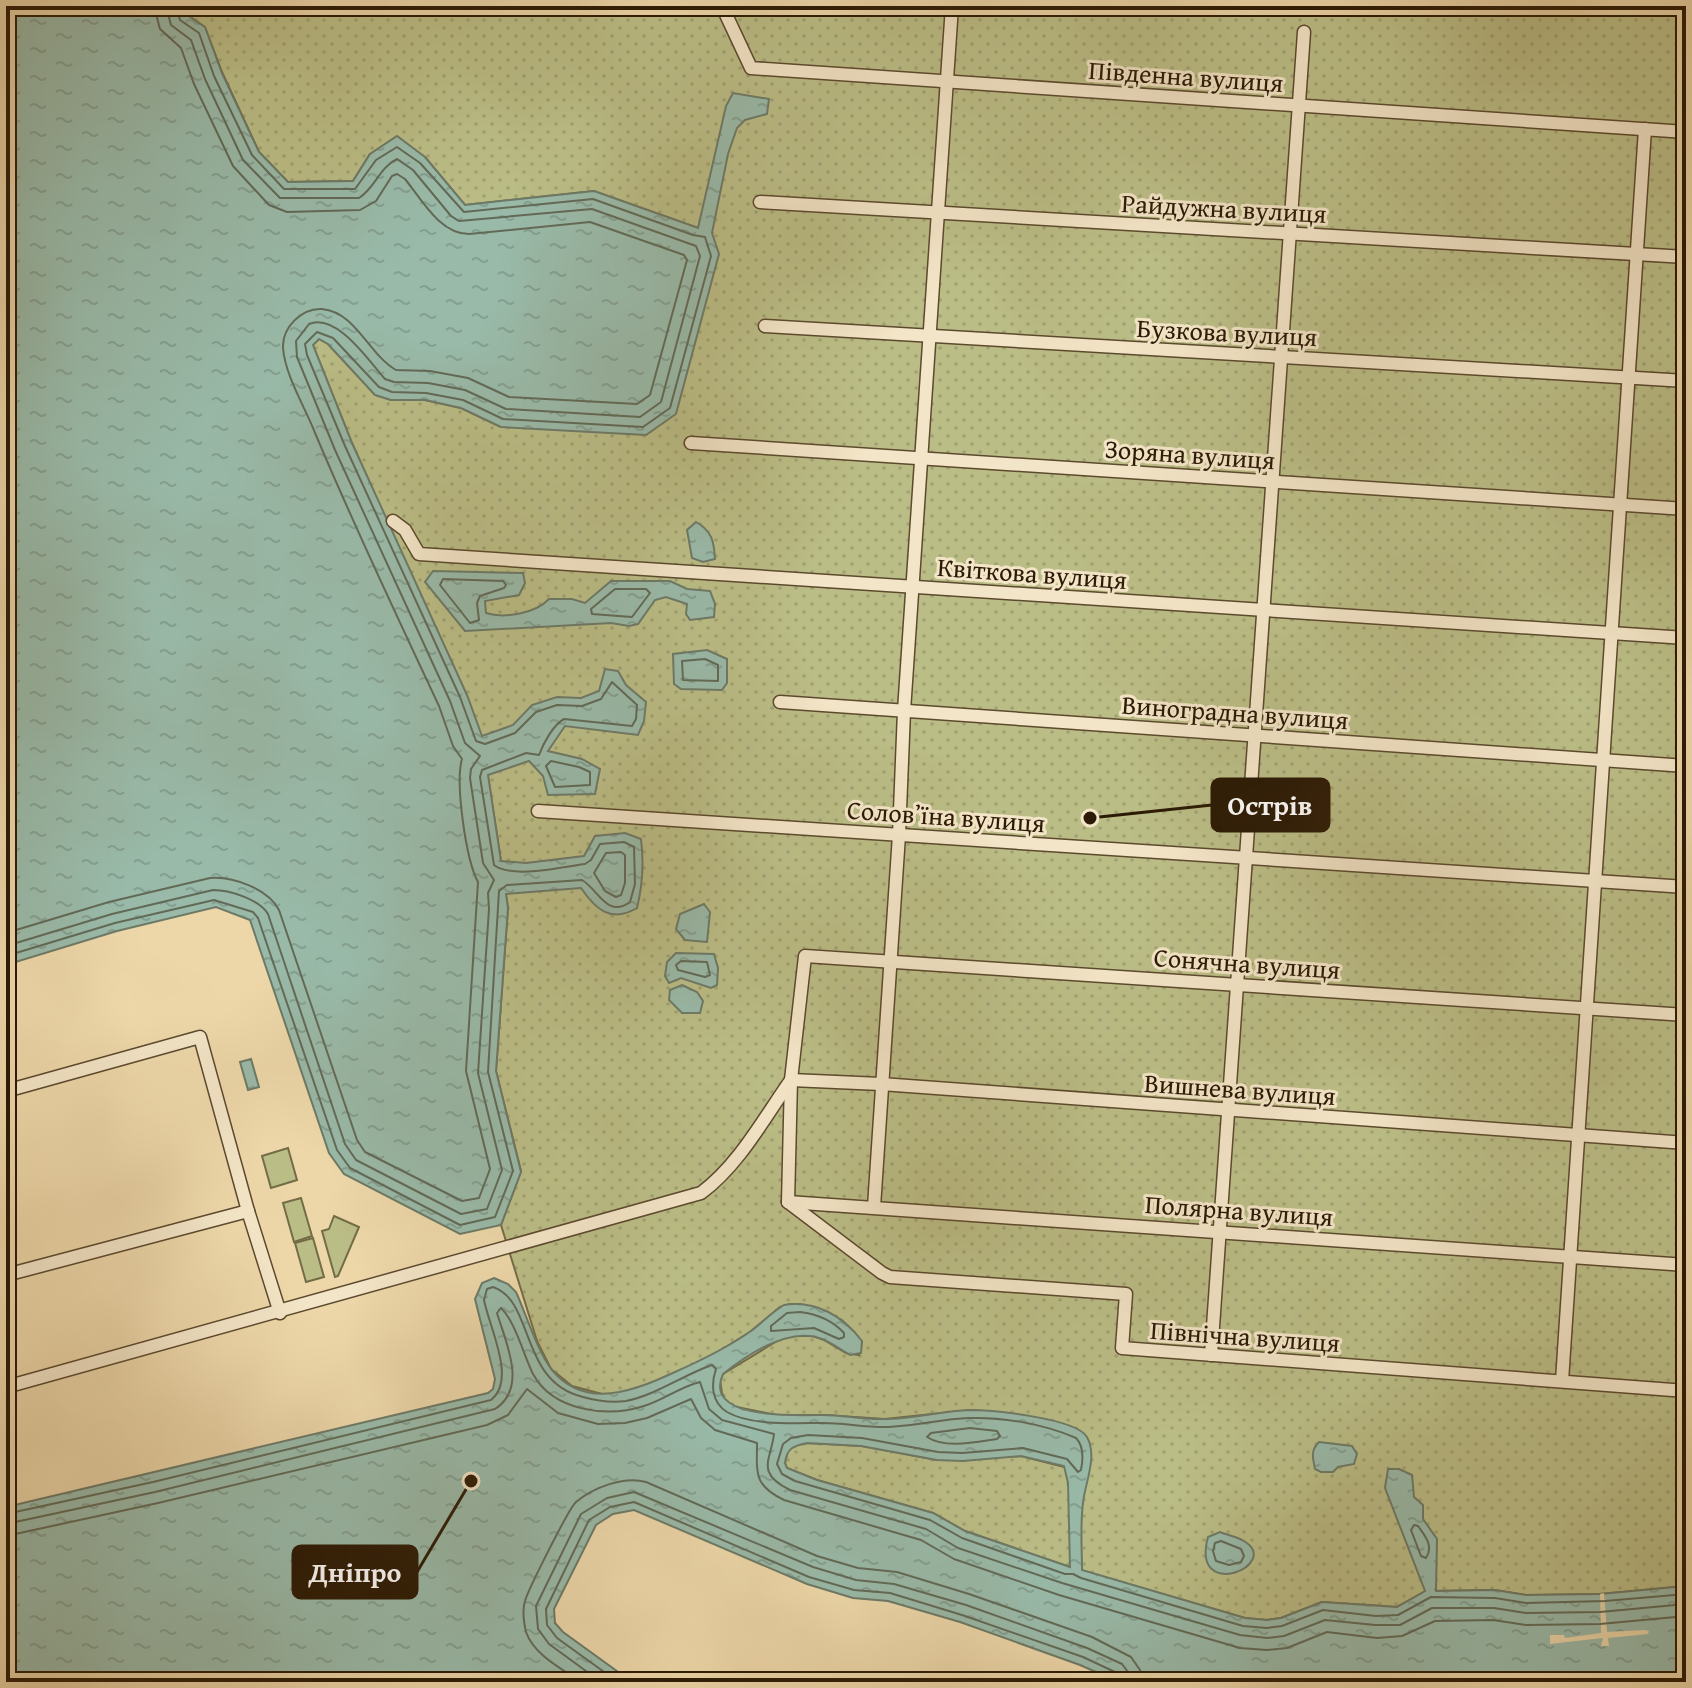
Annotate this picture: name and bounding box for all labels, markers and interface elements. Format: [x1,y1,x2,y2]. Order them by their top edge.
street label: Південна вулиця [1087,50,1285,102]
street label: Райдужна вулиця [1121,183,1327,233]
street label: Бузкова вулиця [1136,308,1318,356]
street label: Зоряна вулиця [1103,429,1277,479]
street label: Квіткова вулиця [936,547,1128,599]
street label: Виноградна вулиця [1120,685,1350,739]
callout: Острів [1212,779,1329,831]
text: Острів [1228,784,1312,825]
street label: Соловʼїна вулиця [846,790,1046,842]
street label: Сонячна вулиця [1153,937,1341,989]
street label: Вишнева вулиця [1143,1063,1337,1115]
street label: Полярна вулиця [1144,1184,1334,1236]
street label: Північна вулиця [1149,1310,1341,1362]
callout: Дніпро [293,1546,417,1598]
text: Дніпро [308,1551,402,1592]

